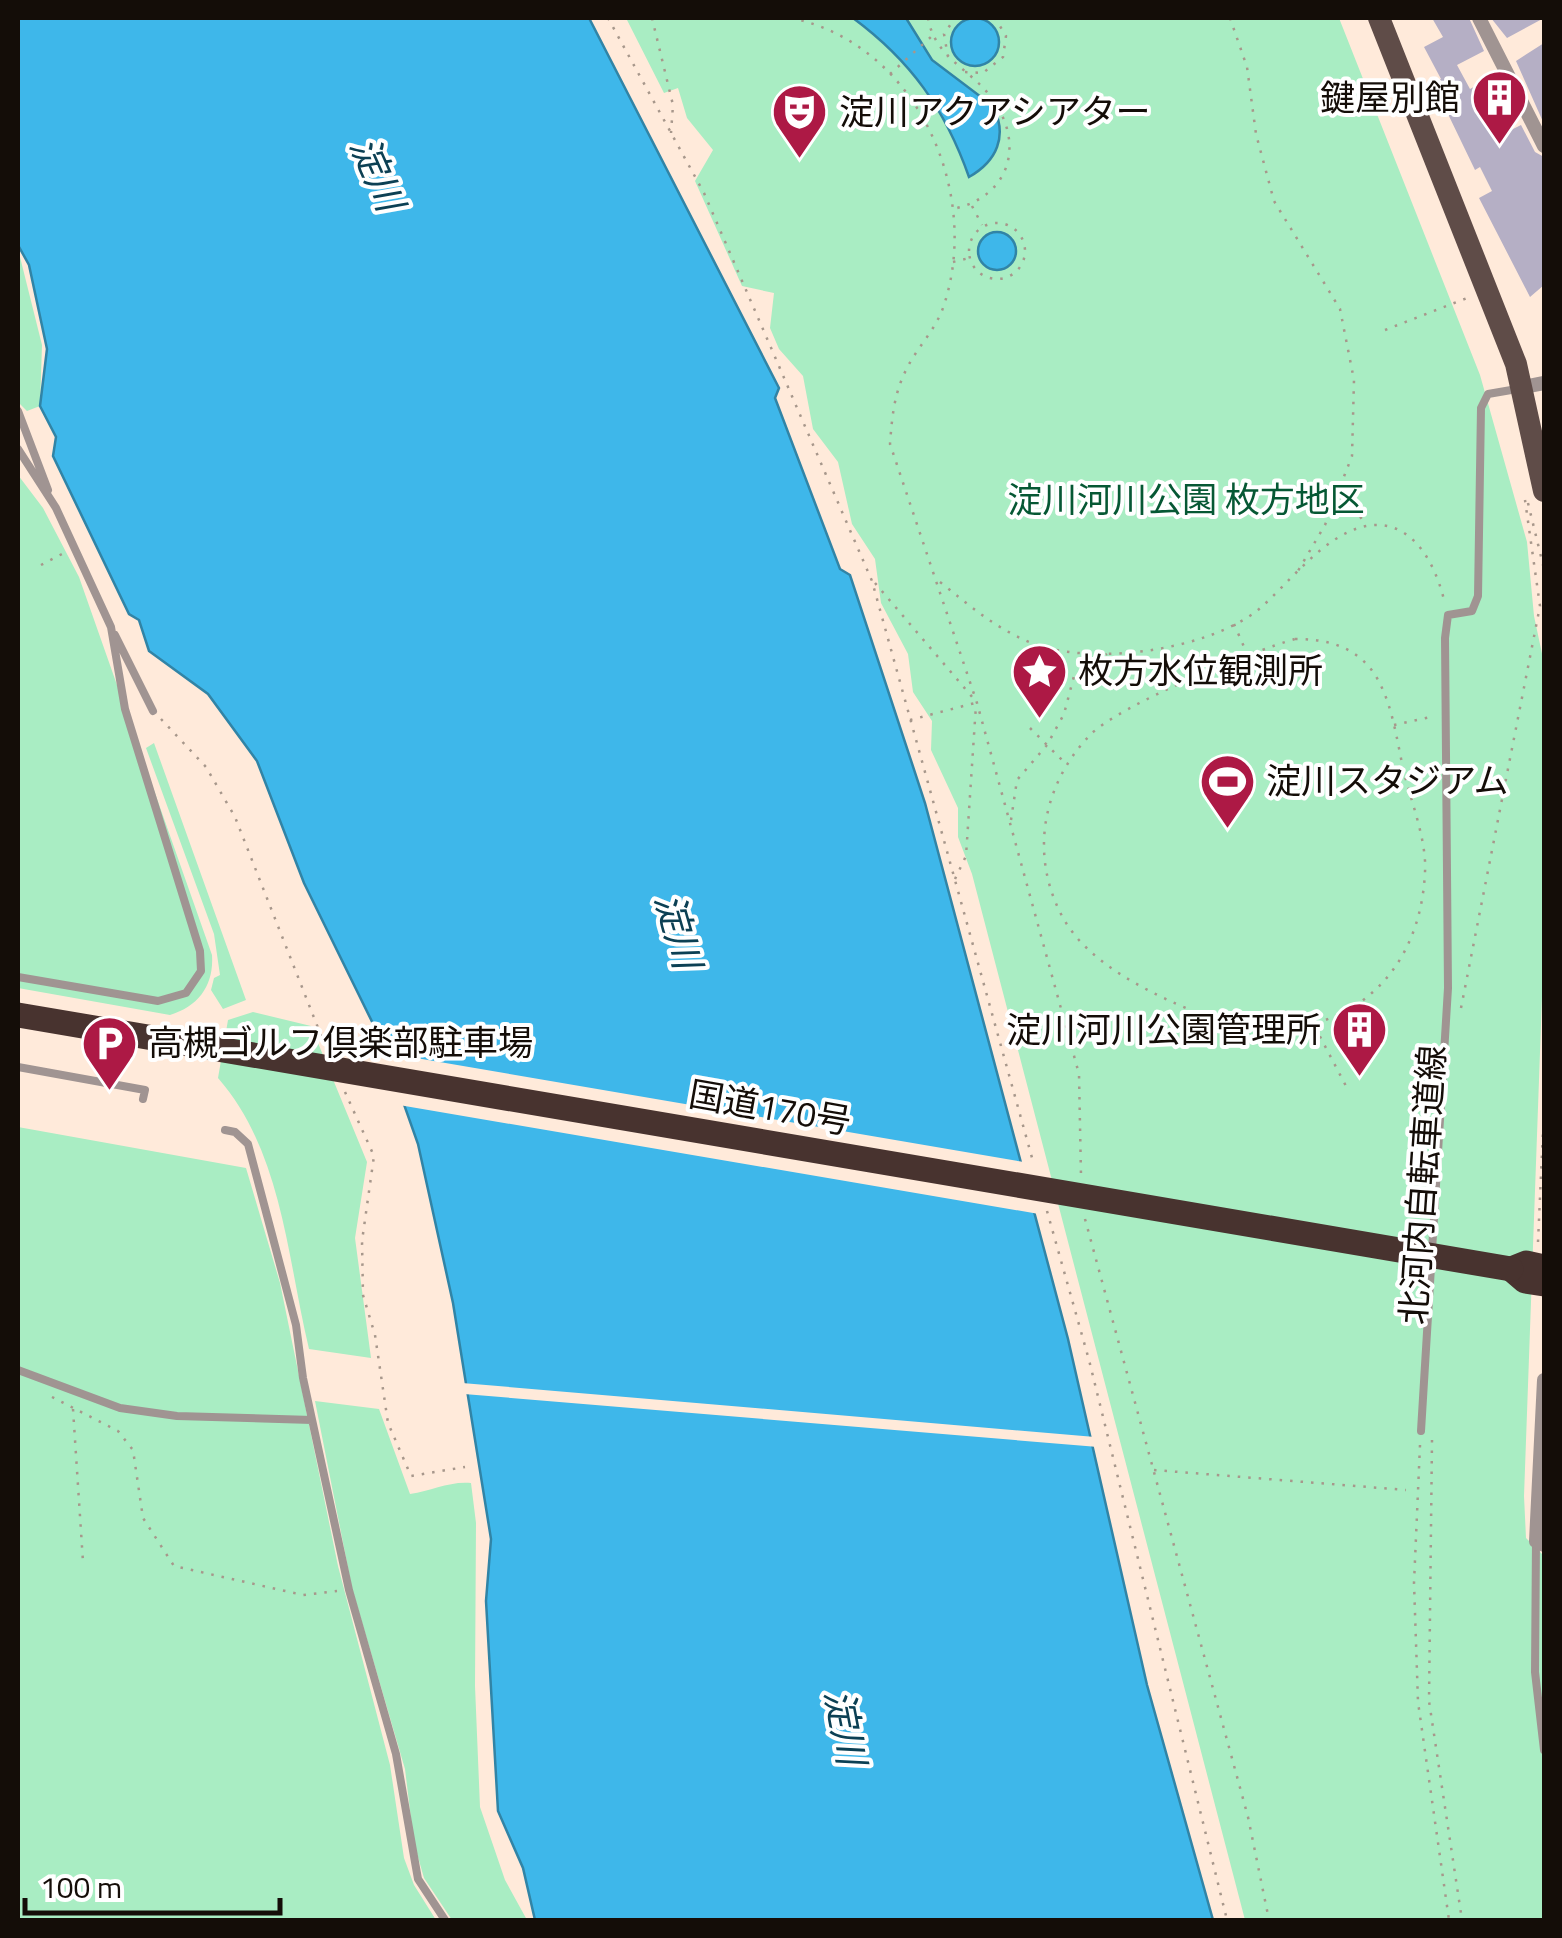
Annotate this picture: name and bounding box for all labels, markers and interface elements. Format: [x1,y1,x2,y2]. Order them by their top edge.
building icon: 鍵屋別館 [1469,68,1529,147]
place label: 鍵屋別館 [1320,70,1460,124]
theatre icon: 淀川アクアシアター [770,82,830,161]
place label: 淀川アクアシアター [839,84,1151,138]
water label: 淀川 [336,127,421,224]
park label: 淀川河川公園 枚方地区 [1007,472,1365,526]
place icon: 枚方水位観測所 [1009,641,1069,720]
place label: 枚方水位観測所 [1078,643,1323,697]
sports icon: 淀川スタジアム [1197,751,1257,830]
place label: 淀川スタジアム [1266,753,1509,807]
water label: 淀川 [641,886,718,979]
building icon: 淀川河川公園管理所 [1330,1000,1390,1079]
place label: 淀川河川公園管理所 [1006,1002,1321,1056]
parking icon: 高槻ゴルフ倶楽部駐車場 [79,1013,139,1092]
place label: 高槻ゴルフ倶楽部駐車場 [148,1015,533,1069]
street label: 北河内自転車道線 [1385,1043,1459,1326]
street label: 国道170号 [685,1066,856,1148]
water label: 淀川 [810,1684,882,1774]
scale bar [25,1853,280,1915]
text: 100 m [40,1864,122,1910]

